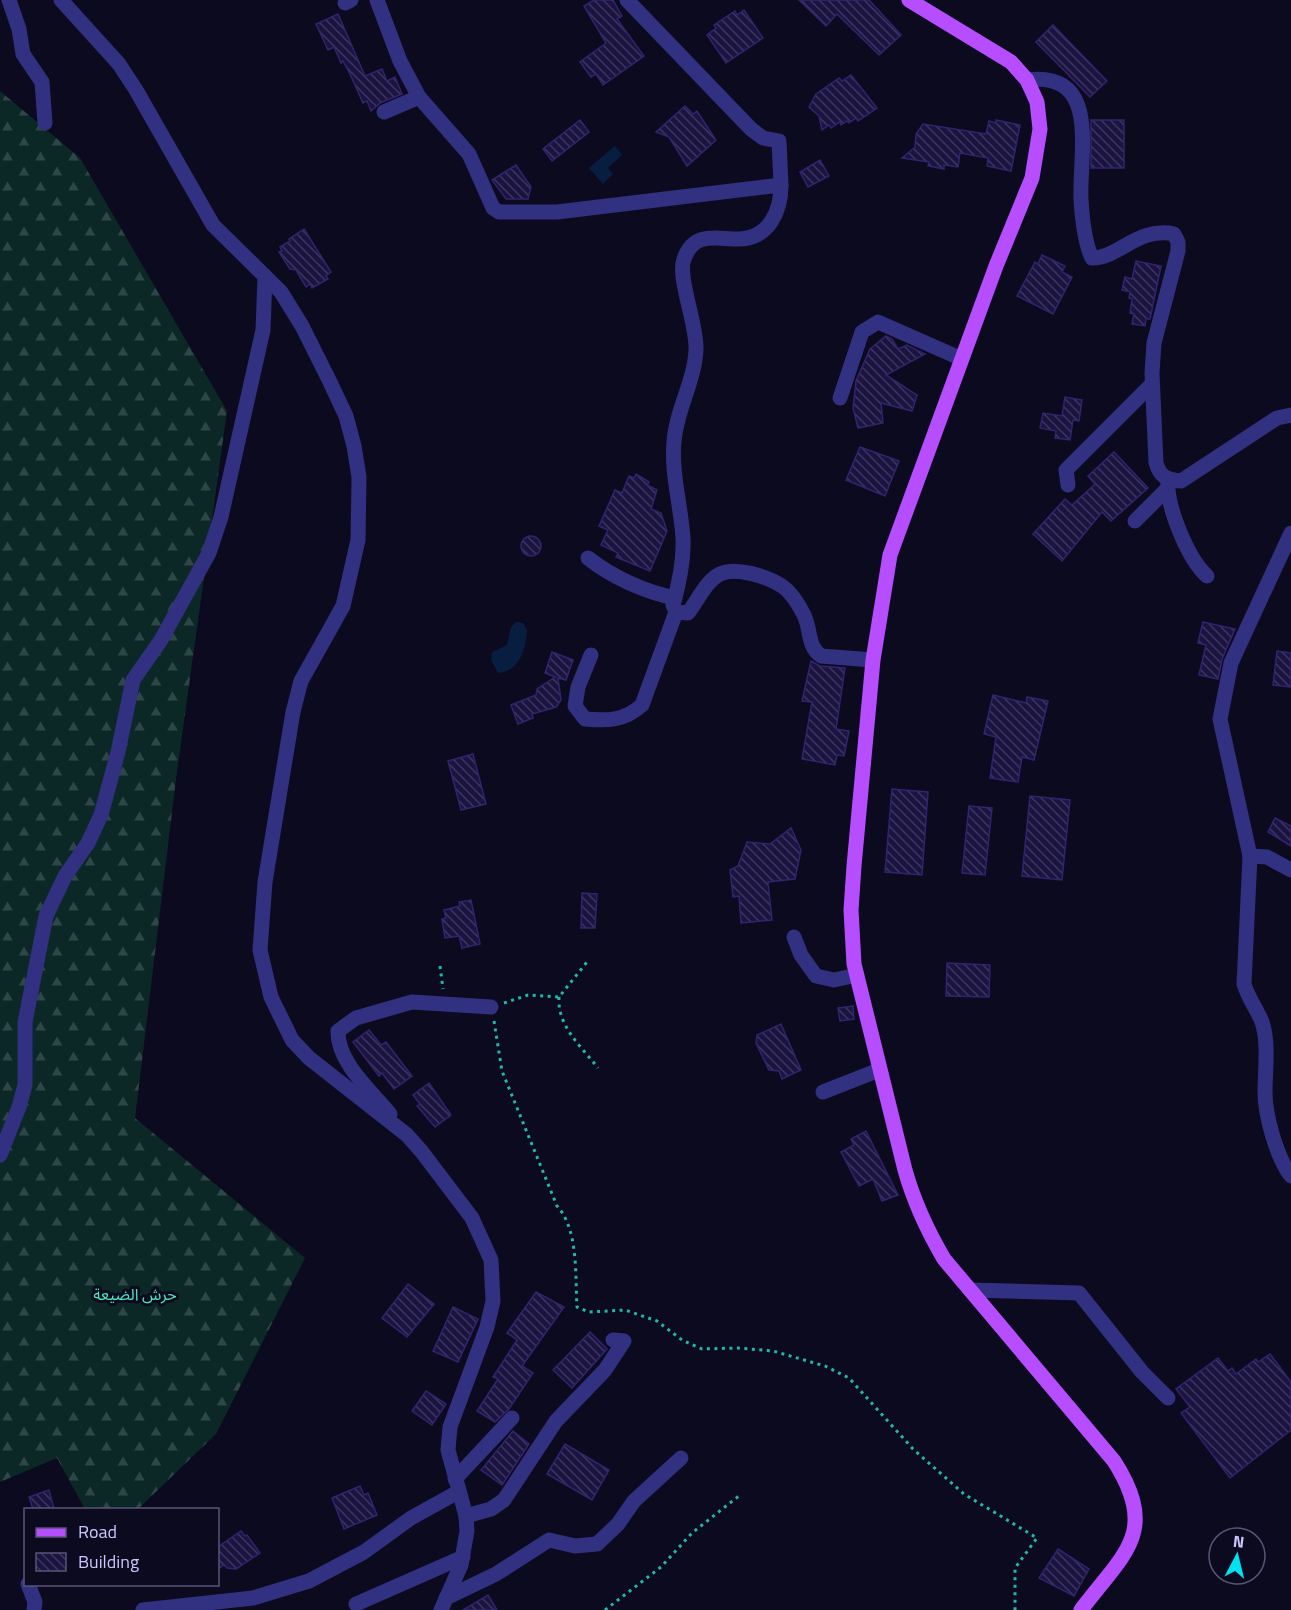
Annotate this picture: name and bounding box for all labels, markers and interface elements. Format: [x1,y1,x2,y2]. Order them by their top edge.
park label: حرش الضيعة [93,1282,177,1306]
legend [24,1508,219,1586]
text: Road [78,1518,117,1545]
north arrow [1207,1526,1267,1586]
text: N [1232,1529,1246,1554]
text: Building [78,1548,139,1575]

